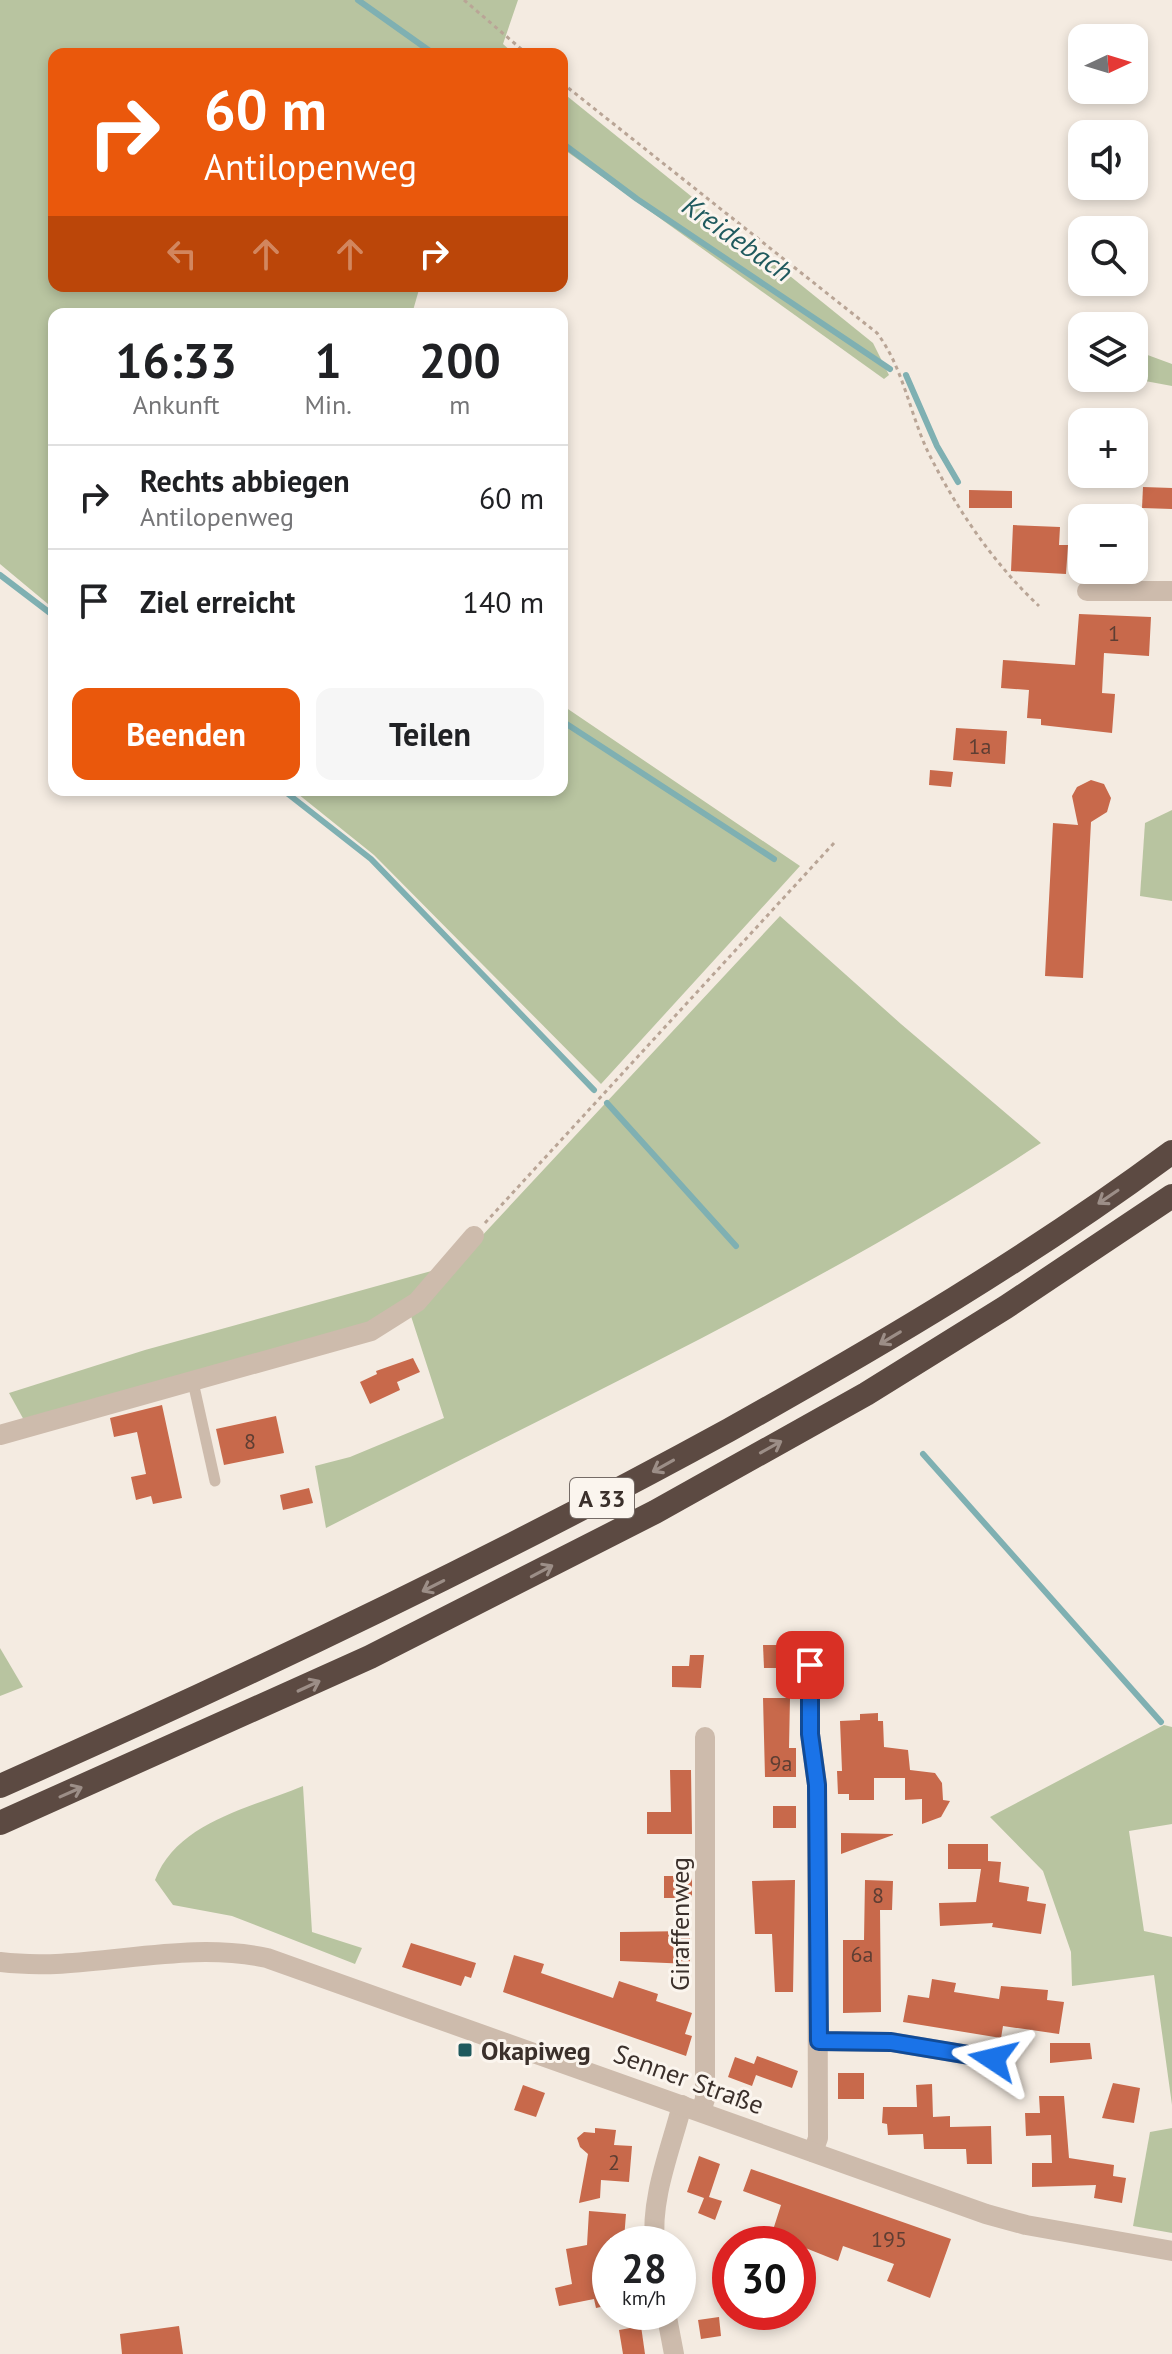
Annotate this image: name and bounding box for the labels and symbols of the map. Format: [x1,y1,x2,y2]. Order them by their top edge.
north arrow [1068,24,1148,104]
water label: Kreidebach [675,186,801,290]
house number: 1 [1108,619,1120,647]
house number: 1a [969,732,991,760]
one-way arrow [1098,1189,1120,1206]
one-way arrow [879,1330,902,1346]
house number: 8 [244,1427,256,1455]
one-way arrow [758,1439,782,1454]
one-way arrow [652,1459,676,1474]
road number: A 33 [570,1478,634,1518]
one-way arrow [530,1563,554,1579]
one-way arrow [421,1578,445,1594]
pin [776,1631,844,1699]
one-way arrow [296,1678,320,1693]
house number: 9a [770,1749,792,1777]
one-way arrow [59,1784,83,1799]
street label: Giraffenweg [663,1857,696,1991]
house number: 8 [872,1881,884,1909]
house number: 6a [851,1940,873,1968]
position arrow [951,2017,1035,2101]
place label: Okapiweg [481,2034,591,2067]
street label: Senner Straße [609,2037,769,2121]
marker: Okapiweg [456,2041,474,2059]
house number: 2 [608,2148,620,2176]
house number: 195 [871,2225,907,2253]
speed limit sign: 30 [712,2226,816,2330]

